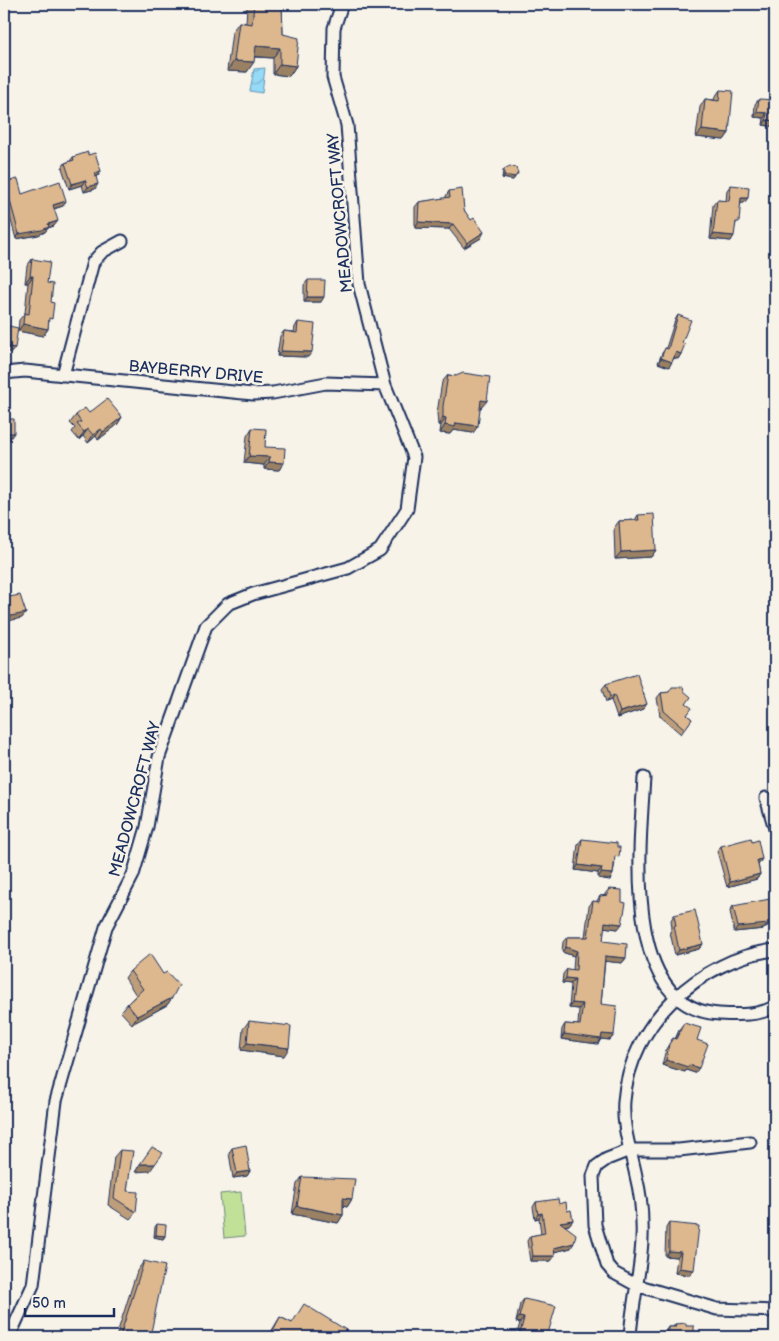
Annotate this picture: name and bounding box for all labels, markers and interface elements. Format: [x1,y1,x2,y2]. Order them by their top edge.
street label: MEADOWCROFT WAY [324,132,357,293]
street label: BAYBERRY DRIVE [128,357,264,388]
street label: MEADOWCROFT WAY [106,719,166,879]
scale bar [25,1286,114,1318]
text: 50 m [32,1294,66,1313]

